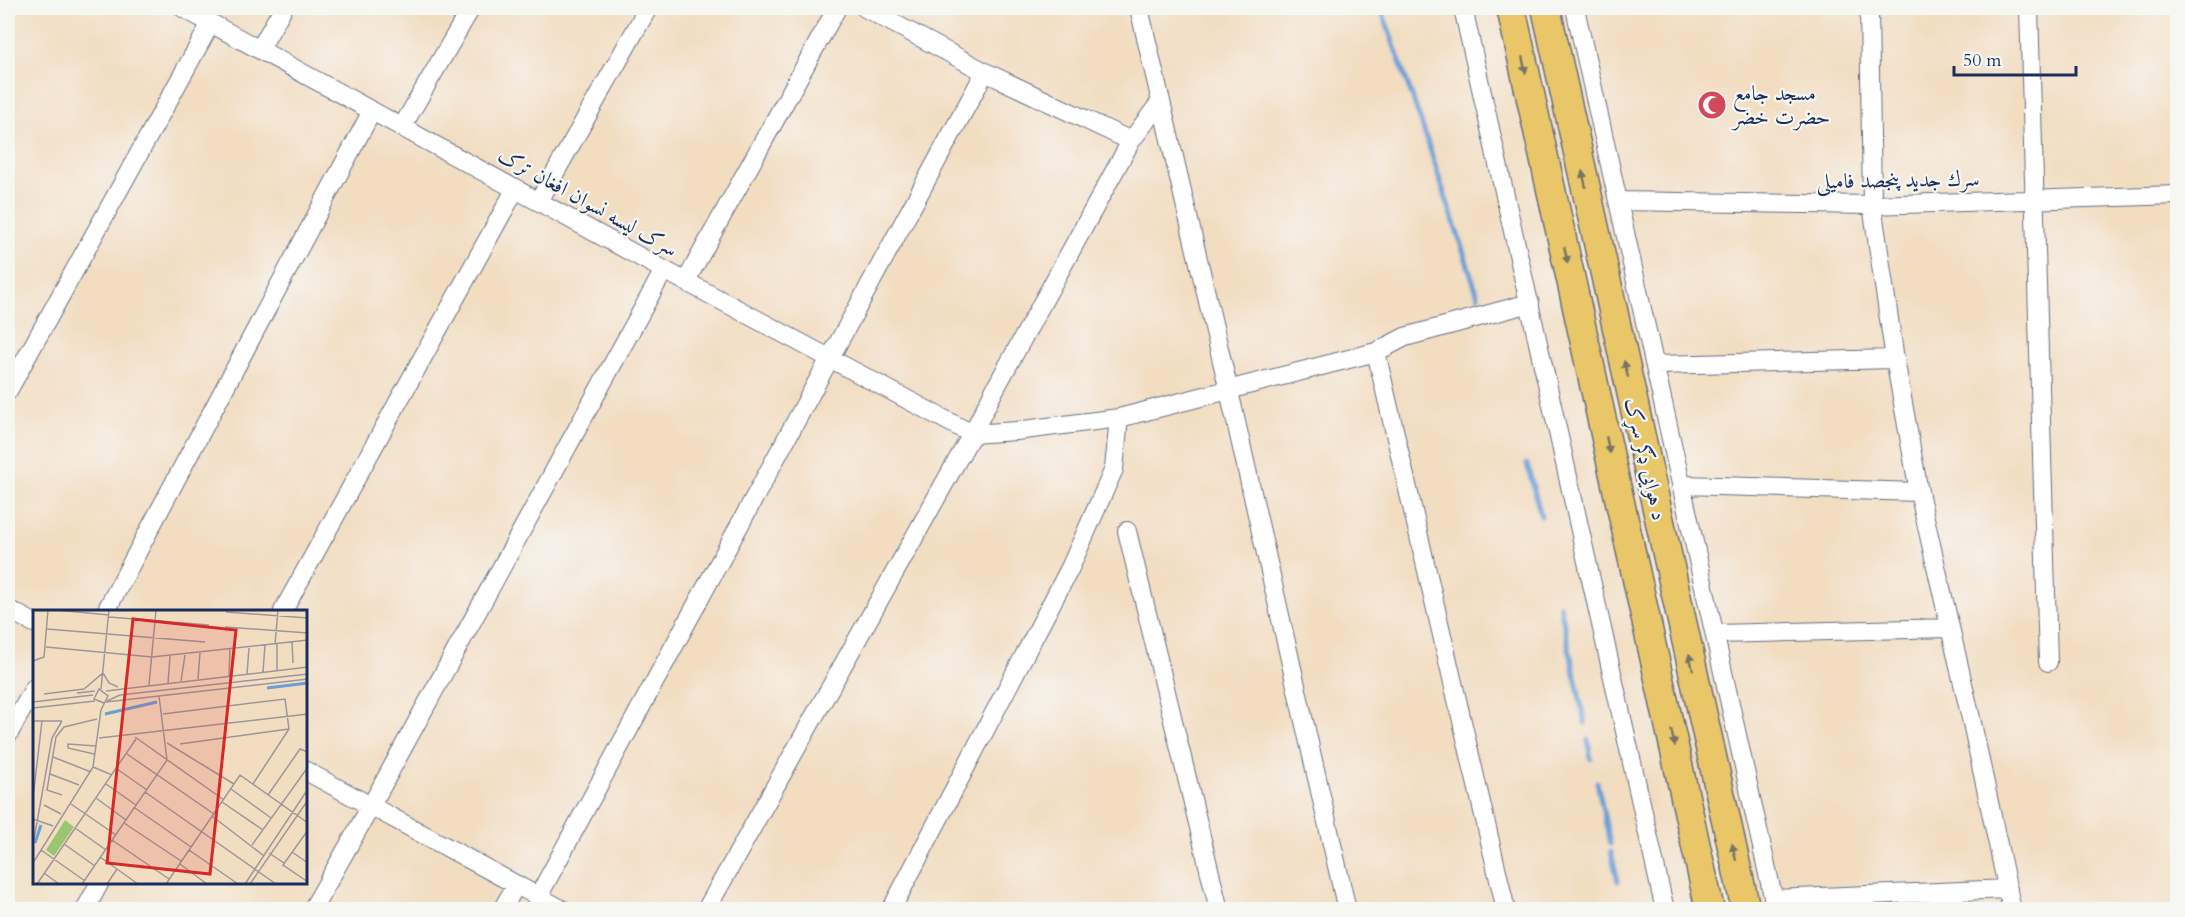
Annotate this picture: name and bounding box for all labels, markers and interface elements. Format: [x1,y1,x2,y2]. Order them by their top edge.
scale bar [1954,39,2076,77]
text: 50 m [1963,48,2002,73]
one-way arrow [1519,55,1529,74]
place label: مسجد جامع حضرت خضر [1731,79,1830,132]
mosque icon: مسجد جامع حضرت خضر [1696,89,1728,121]
street label: سرک لیسه نسوان افغان‌ ترک [493,141,683,264]
street label: سرك جدید پنجصد فامیلی [1816,165,1980,197]
one-way arrow [1579,169,1588,188]
one-way arrow [1561,246,1571,264]
one-way arrow [1621,360,1631,378]
street label: د هوایی ډګر سړک [1616,395,1674,524]
one-way arrow [1604,436,1613,455]
inset map [33,610,308,884]
one-way arrow [1686,653,1696,671]
one-way arrow [1668,729,1678,748]
one-way arrow [1728,843,1738,862]

